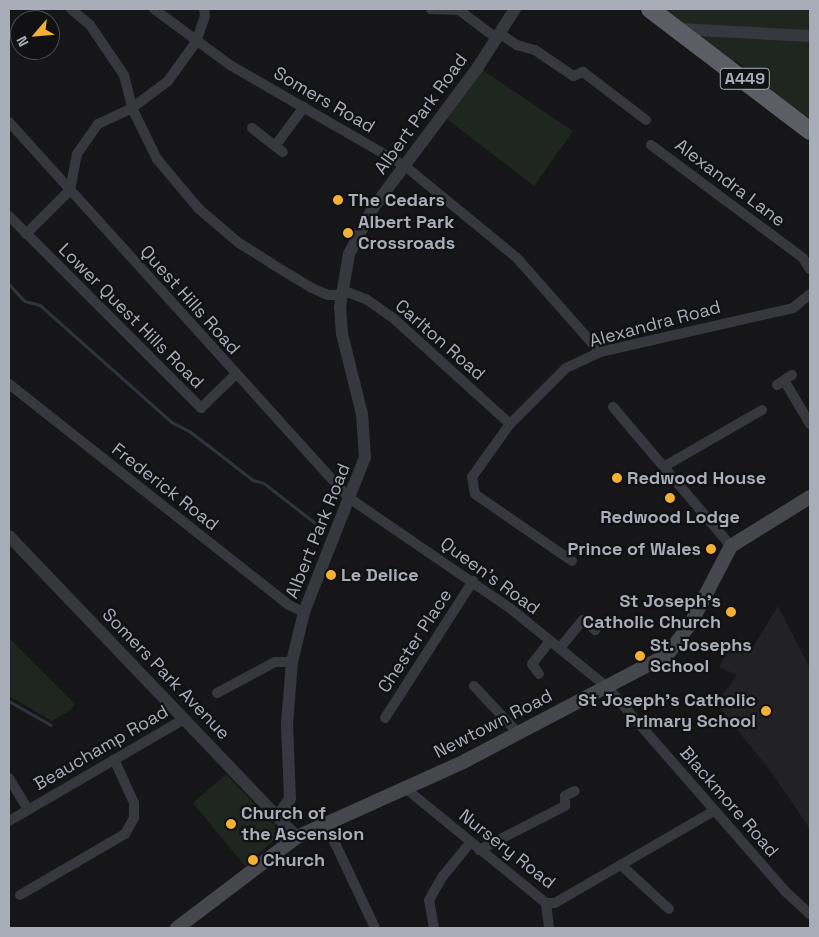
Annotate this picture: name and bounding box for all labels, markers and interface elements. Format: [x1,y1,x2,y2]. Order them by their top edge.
north arrow [10,10,60,60]
text: N [12,33,33,50]
street label: Albert Park Road [370,49,472,179]
street label: Somers Road [270,62,378,138]
road number: A449 [719,66,771,92]
street label: Alexandra Lane [671,134,789,232]
place label: The Cedars [348,189,445,211]
marker: The Cedars [332,194,344,206]
place label: Albert Park Crossroads [358,212,455,254]
marker: Albert Park Crossroads [342,227,354,239]
street label: Lower Quest Hills Road [54,239,208,393]
street label: Quest Hills Road [135,241,245,359]
street label: Carlton Road [391,295,489,385]
street label: Alexandra Road [587,296,723,352]
street label: Frederick Road [107,439,223,535]
street label: Albert Park Road [281,460,355,602]
place label: Redwood House [627,467,766,489]
marker: Redwood House [611,472,623,484]
marker: Redwood Lodge [664,492,676,504]
place label: Redwood Lodge [600,506,740,528]
street label: Queen's Road [436,533,544,619]
place label: Prince of Wales [567,538,701,560]
marker: Prince of Wales [705,543,717,555]
place label: Le Delice [341,564,419,586]
marker: Le Delice [325,569,337,581]
street label: Chester Place [373,585,457,697]
place label: St Joseph's Catholic Church [583,591,721,634]
street label: Somers Park Avenue [98,604,234,744]
marker: St Joseph's Catholic Church [725,606,737,618]
place label: St. Josephs School [650,635,752,678]
marker: St. Josephs School [634,650,646,662]
street label: Newtown Road [430,685,556,763]
place label: St Joseph's Catholic Primary School [578,690,756,732]
street label: Beauchamp Road [30,701,172,795]
marker: St Joseph's Catholic Primary School [760,705,772,717]
street label: Blackmore Road [675,742,783,862]
place label: Church of the Ascension [241,803,364,846]
street label: Nursery Road [455,805,559,893]
marker: Church of the Ascension [225,818,237,830]
place label: Church [263,849,325,871]
marker: Church [247,854,259,866]

